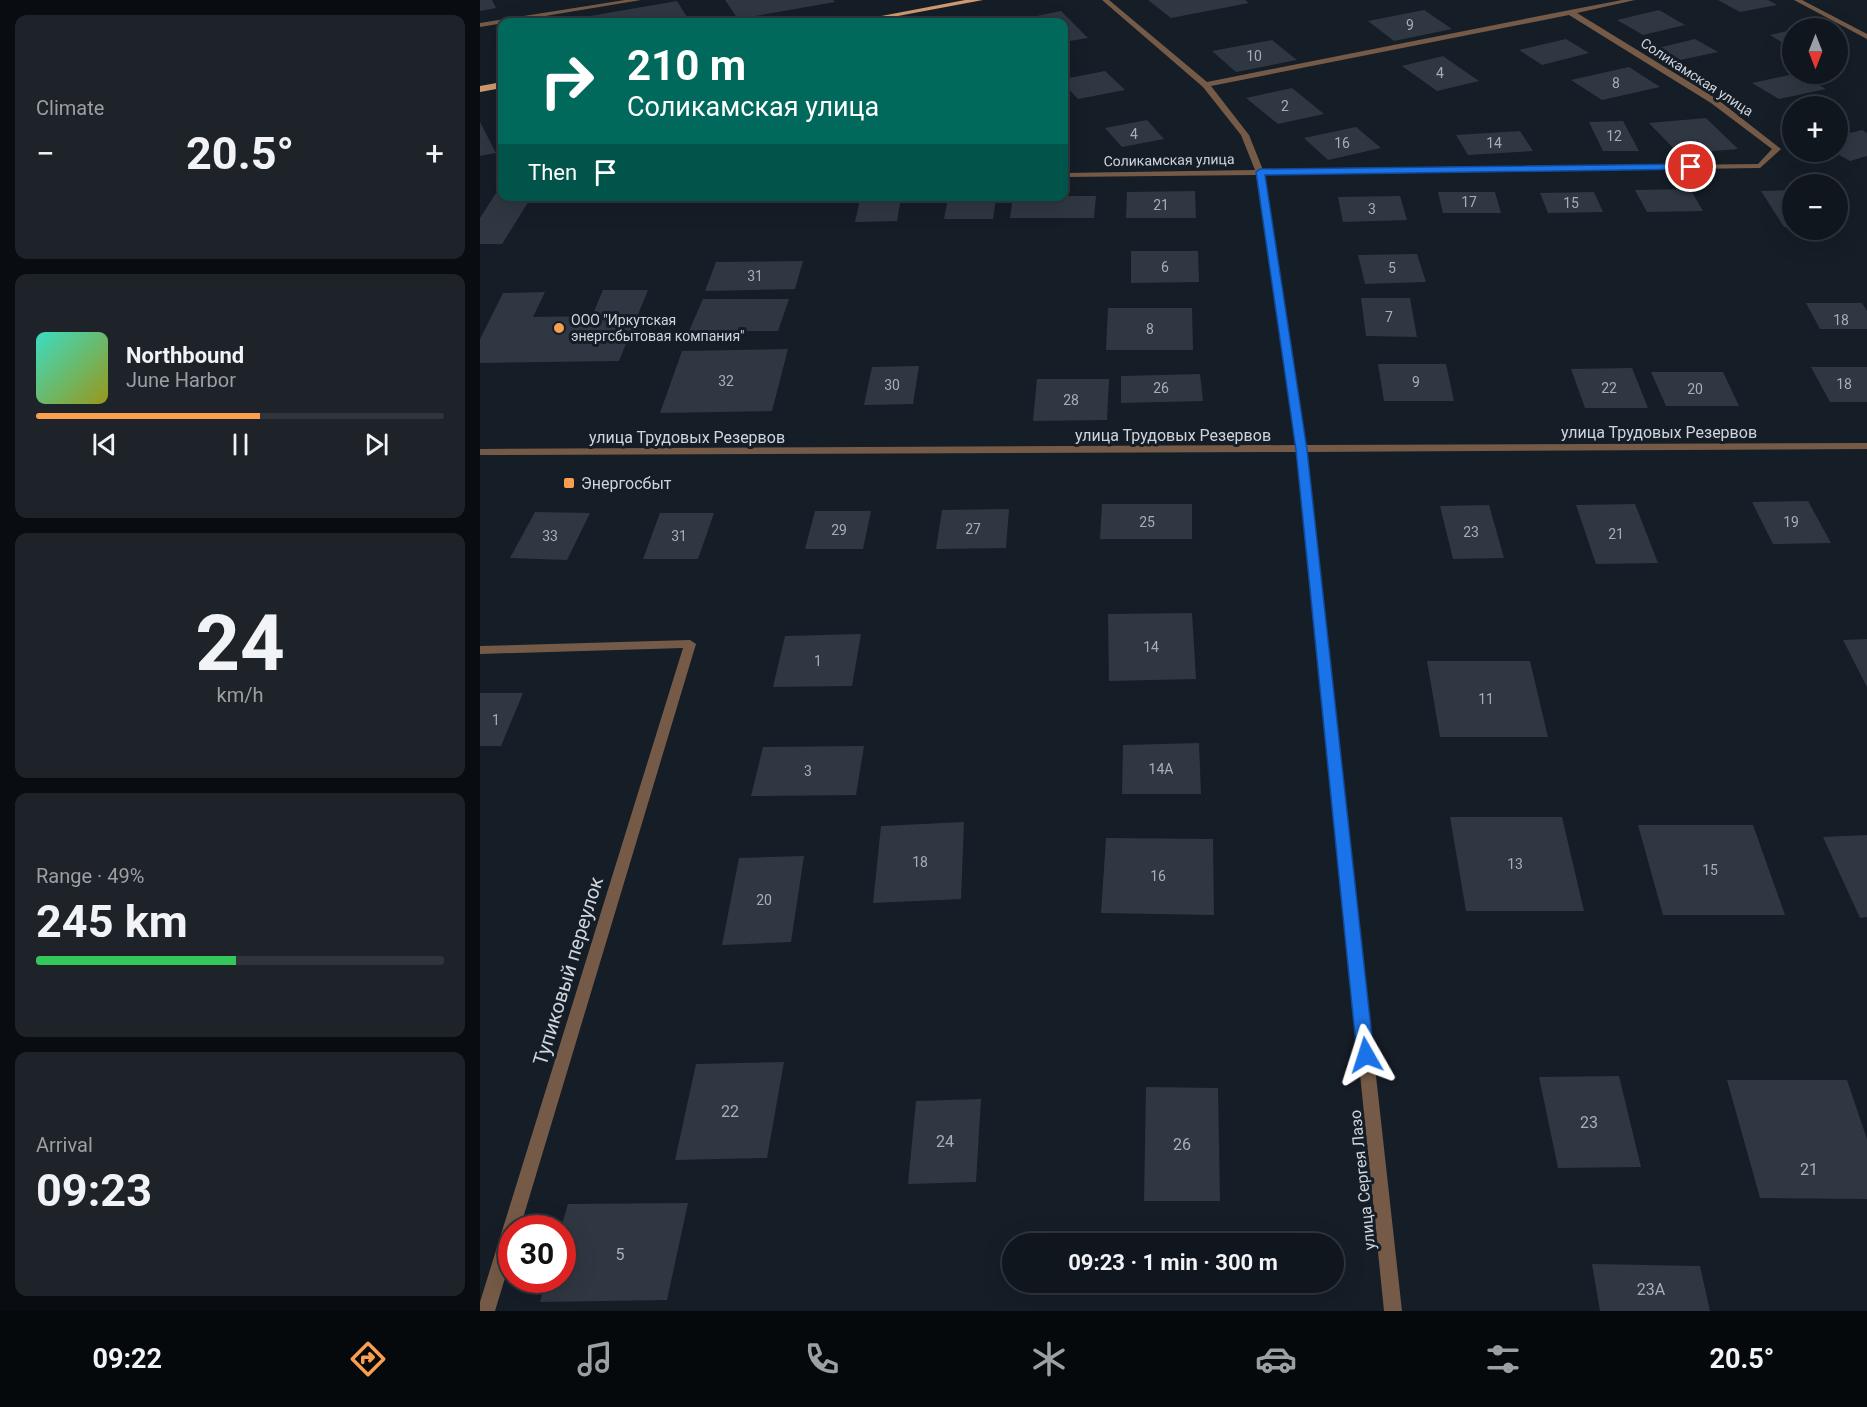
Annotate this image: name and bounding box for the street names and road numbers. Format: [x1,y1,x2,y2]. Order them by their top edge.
street label: Соликамская улица [1638,35,1756,119]
street label: Соликамская улица [1103,151,1235,169]
street label: улица Трудовых Резервов [1561,423,1757,442]
street label: улица Трудовых Резервов [1075,426,1271,445]
street label: улица Трудовых Резервов [589,428,785,447]
street label: Тупиковый переулок [528,874,608,1068]
street label: улица Сергея Лазо [1346,1109,1379,1251]

